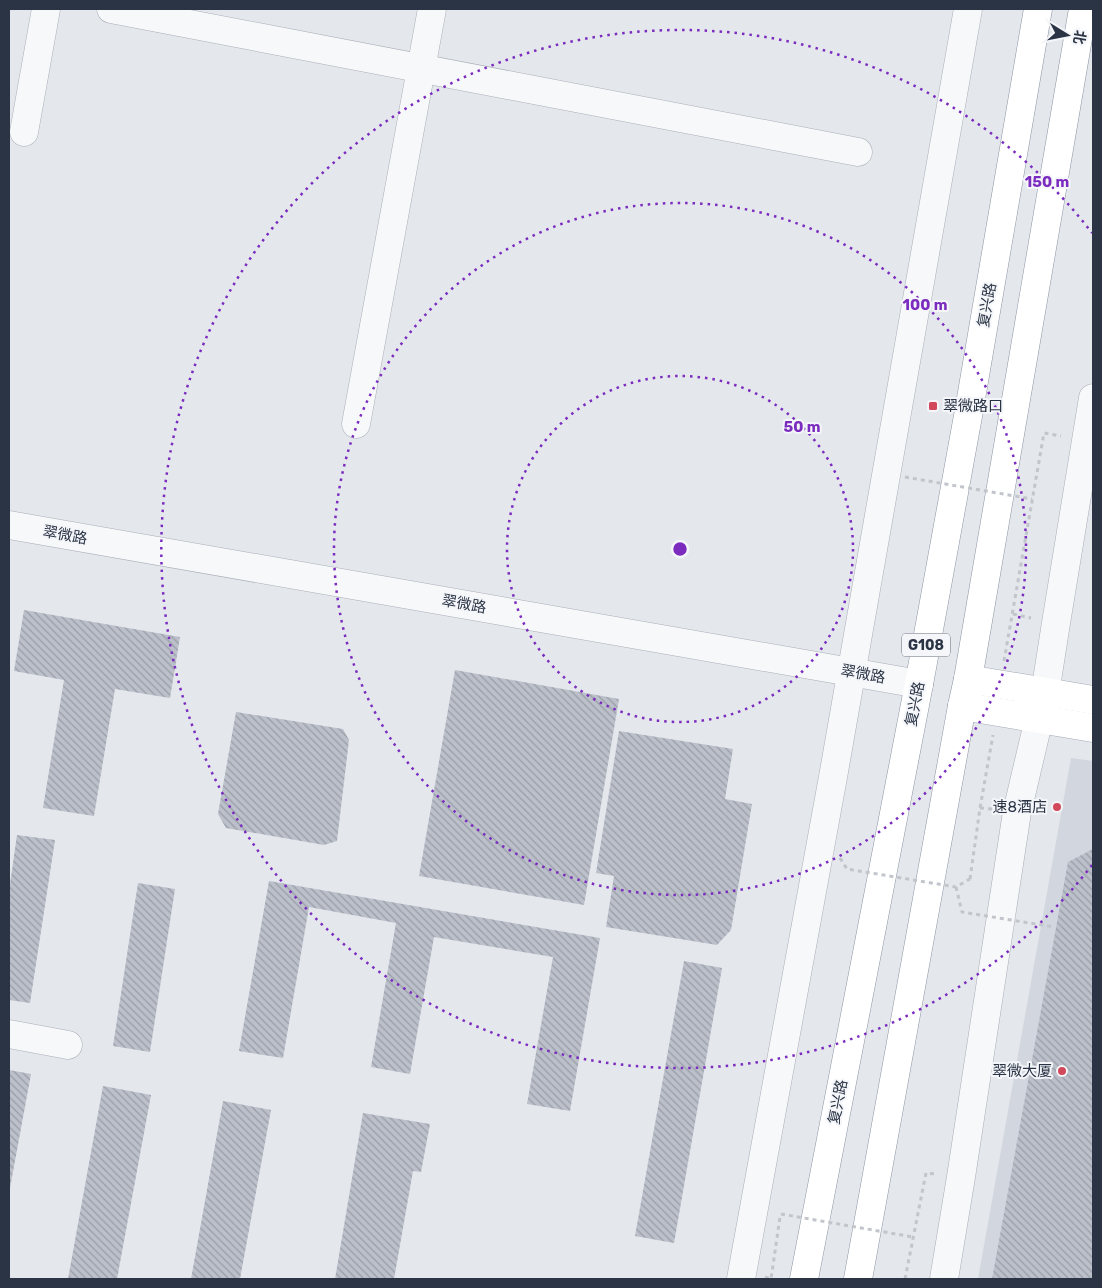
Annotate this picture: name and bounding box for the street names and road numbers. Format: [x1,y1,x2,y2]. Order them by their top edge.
street label: 复兴路 [974,281,1000,329]
street label: 翠微路 [41,522,89,548]
street label: 翠微路 [440,591,488,617]
road number: G108 [902,634,950,656]
street label: 翠微路 [839,661,887,687]
street label: 复兴路 [902,680,928,728]
street label: 复兴路 [825,1078,851,1126]

